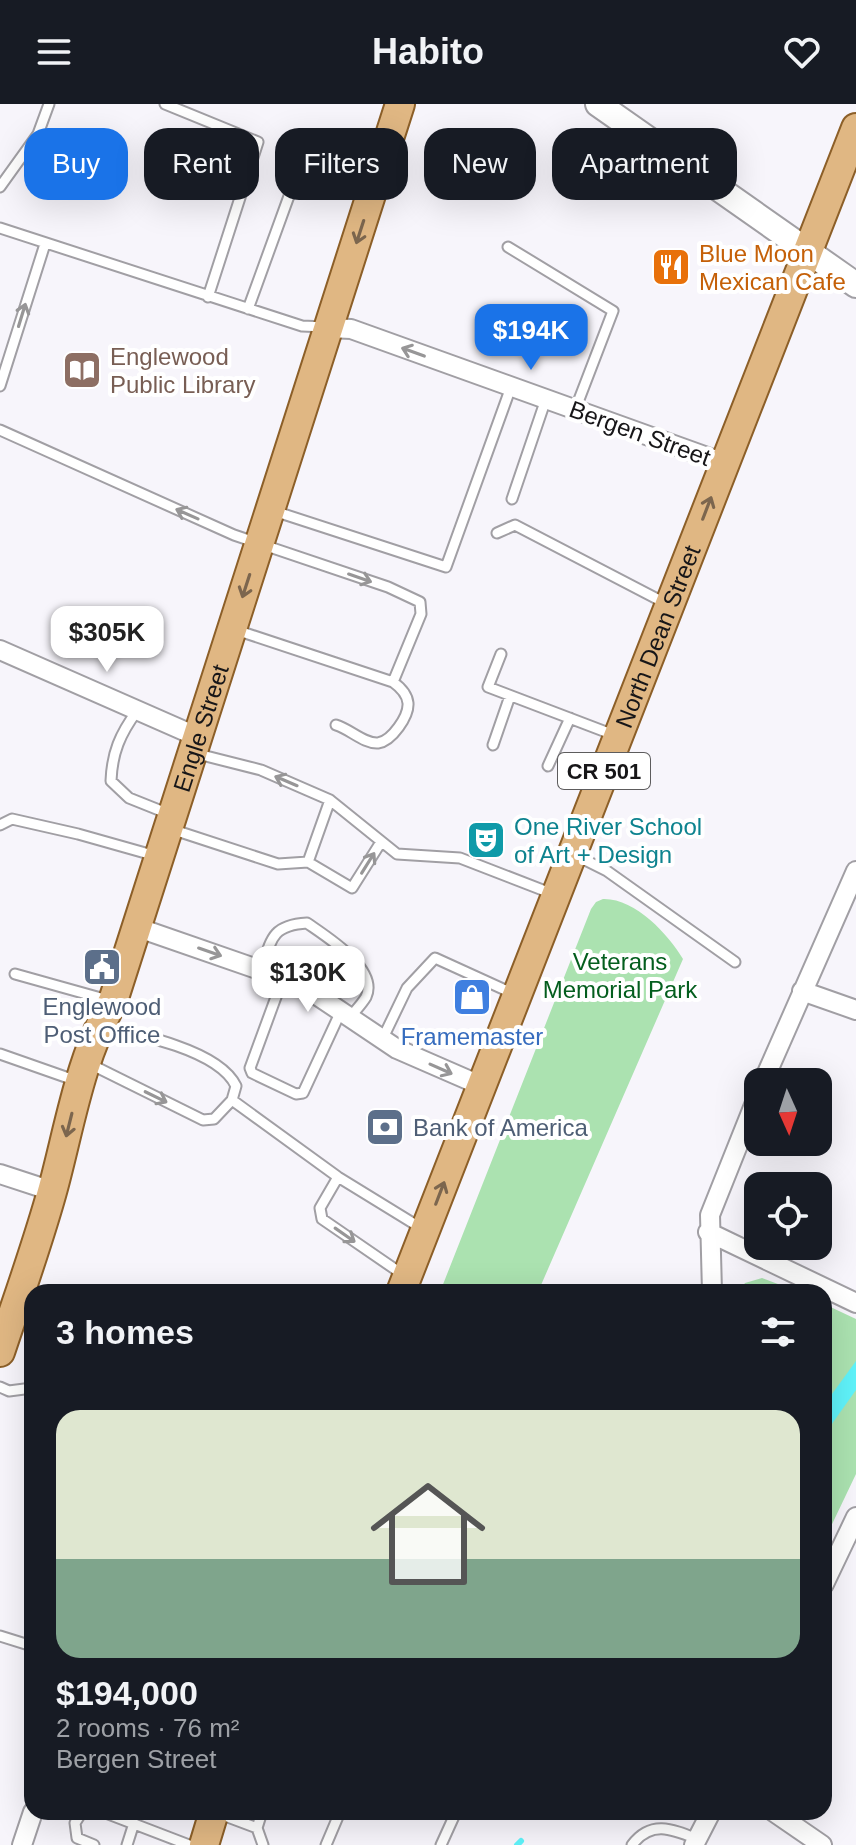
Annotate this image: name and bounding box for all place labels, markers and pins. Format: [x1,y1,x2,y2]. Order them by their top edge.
place label: Blue Moon Mexican Cafe [699,240,846,295]
restaurant icon: Blue Moon Mexican Cafe [650,246,692,288]
pin: $194K [475,304,587,372]
place label: Englewood Public Library [110,343,255,398]
library icon: Englewood Public Library [61,349,103,391]
pin: $305K [51,606,163,674]
place label: One River School of Art + Design [514,813,702,868]
theatre icon: One River School of Art + Design [465,819,507,861]
public building icon: Englewood Post Office [81,946,123,988]
pin: $130K [252,946,364,1014]
shop icon: Framemaster [451,976,493,1018]
place label: Englewood Post Office [43,993,161,1048]
place label: Framemaster [401,1023,543,1050]
bank icon: Bank of America [364,1106,406,1148]
place label: Bank of America [413,1114,588,1141]

